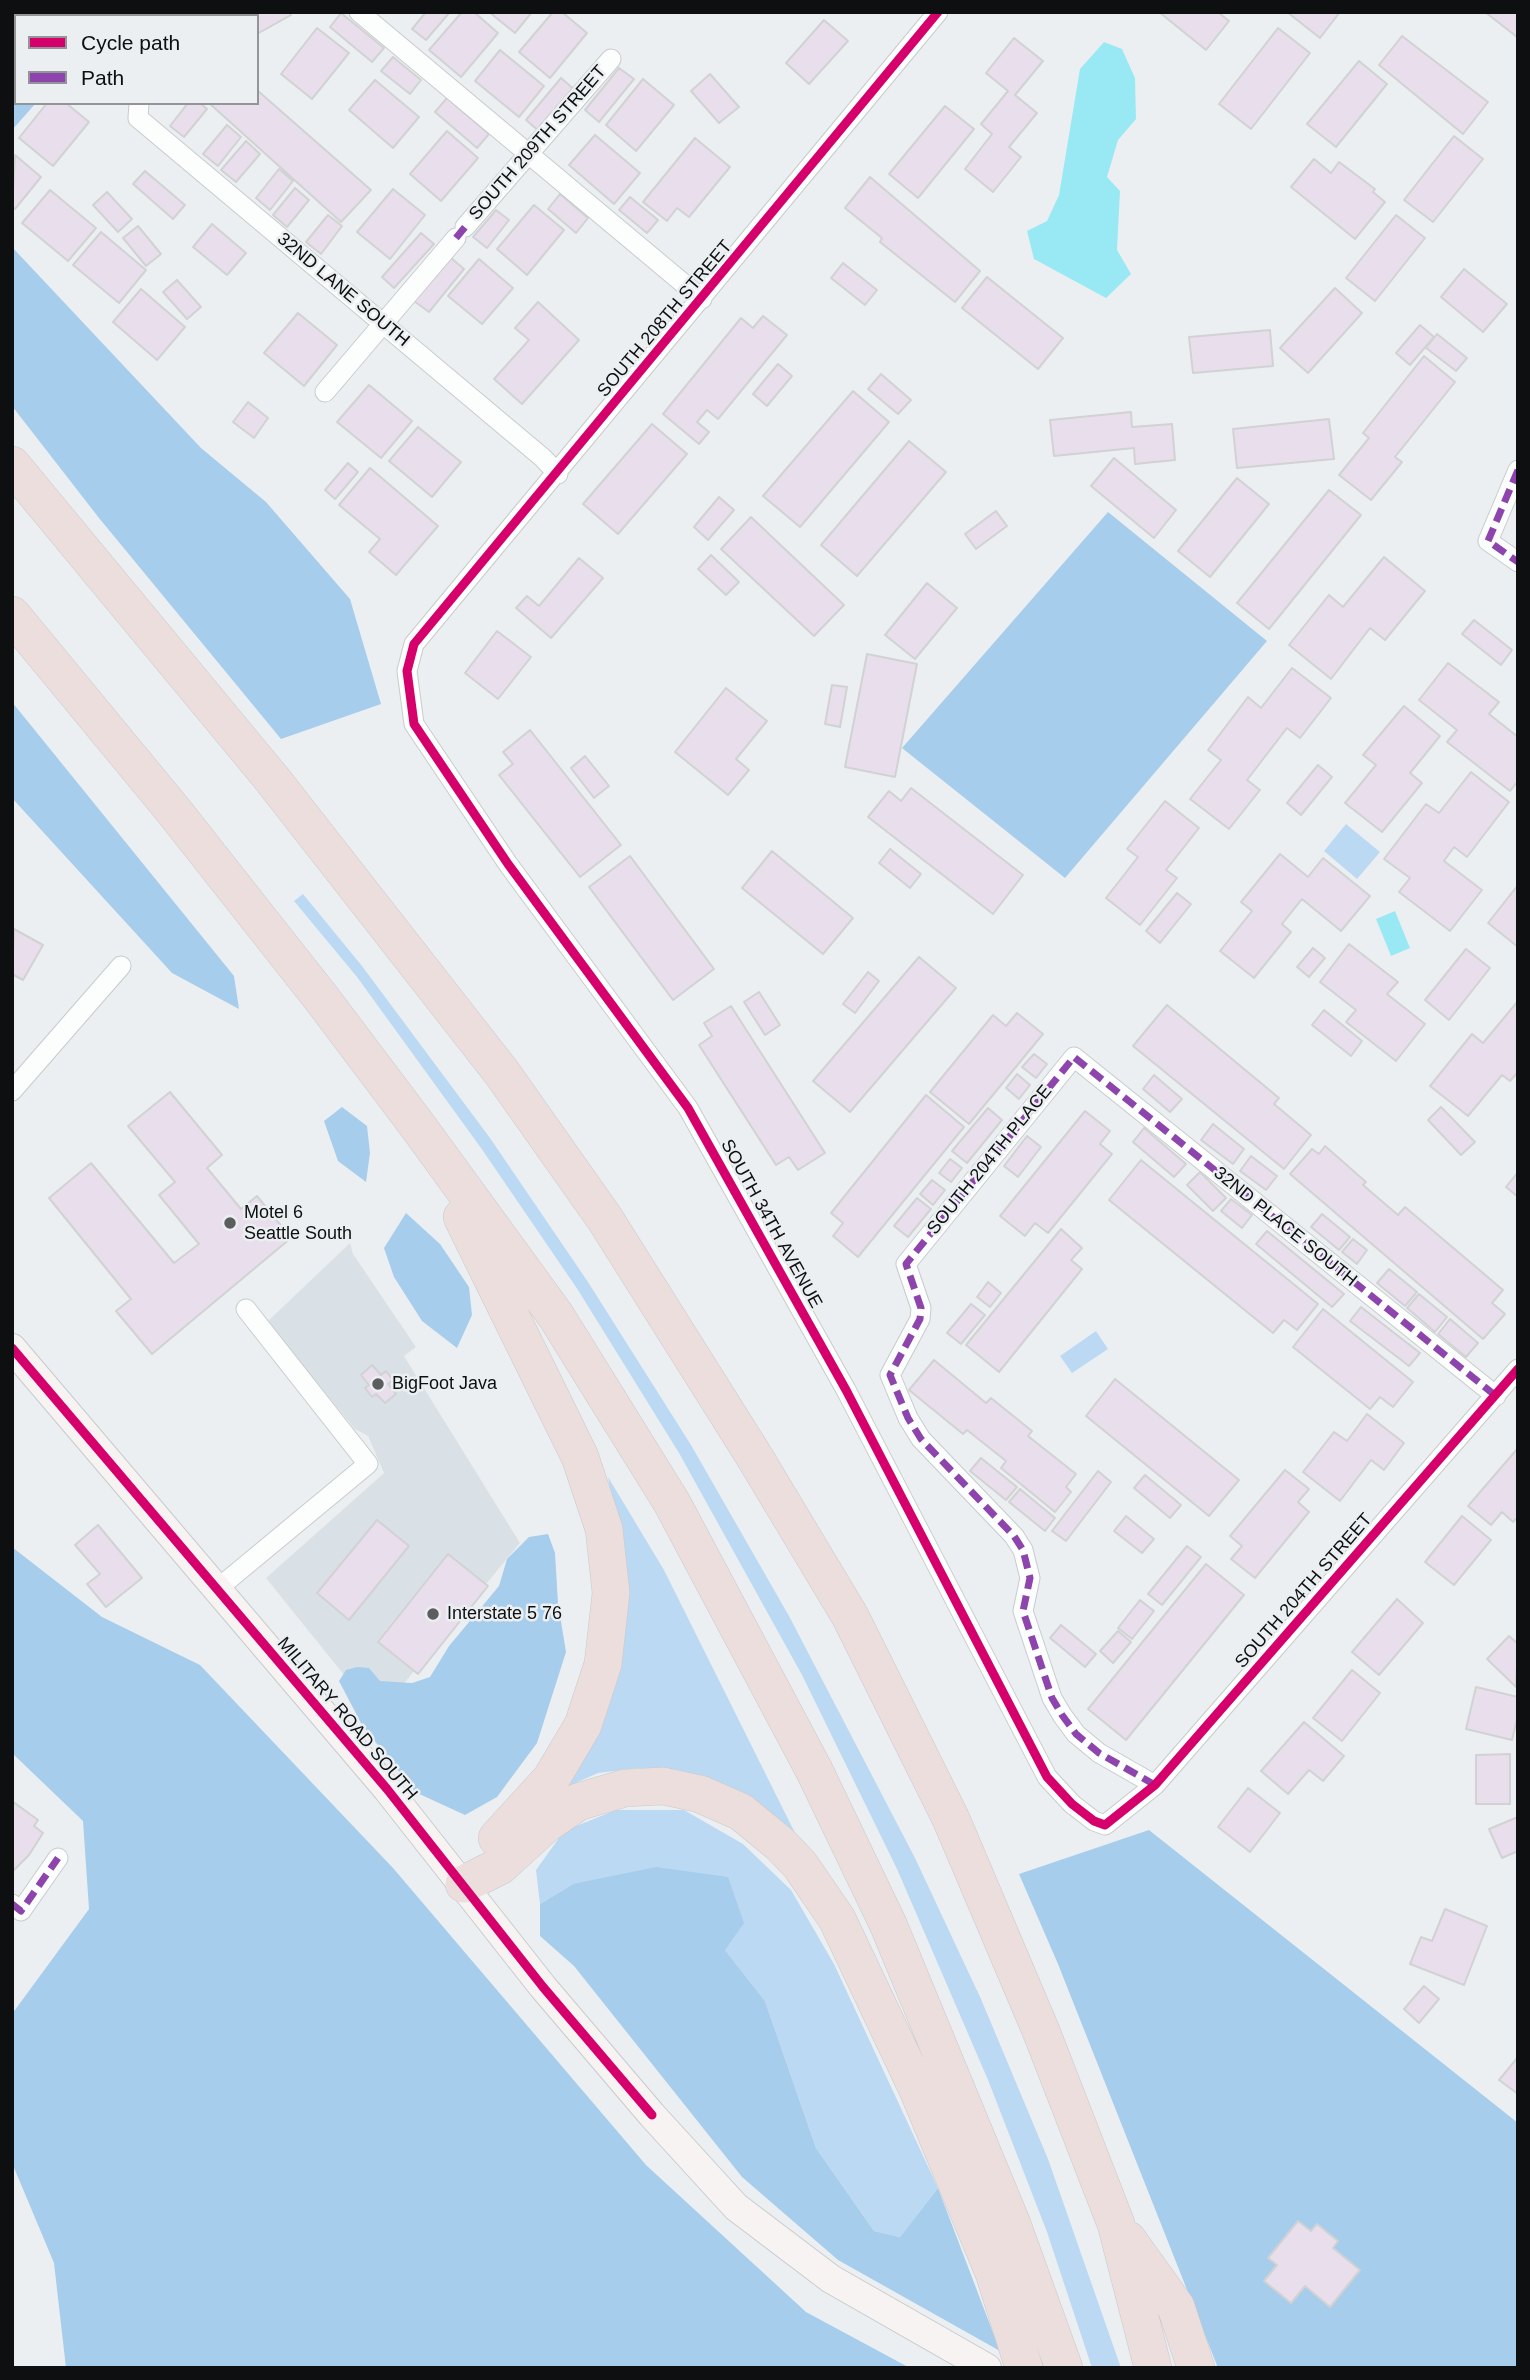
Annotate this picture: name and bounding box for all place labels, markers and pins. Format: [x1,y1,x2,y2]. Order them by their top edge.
place label: Motel 6 Seattle South [244,1202,352,1244]
marker: Motel 6 Seattle South [222,1215,238,1231]
place label: BigFoot Java [392,1373,497,1395]
marker: BigFoot Java [370,1376,386,1392]
place label: Interstate 5 76 [447,1603,562,1625]
marker: Interstate 5 76 [425,1606,441,1622]

